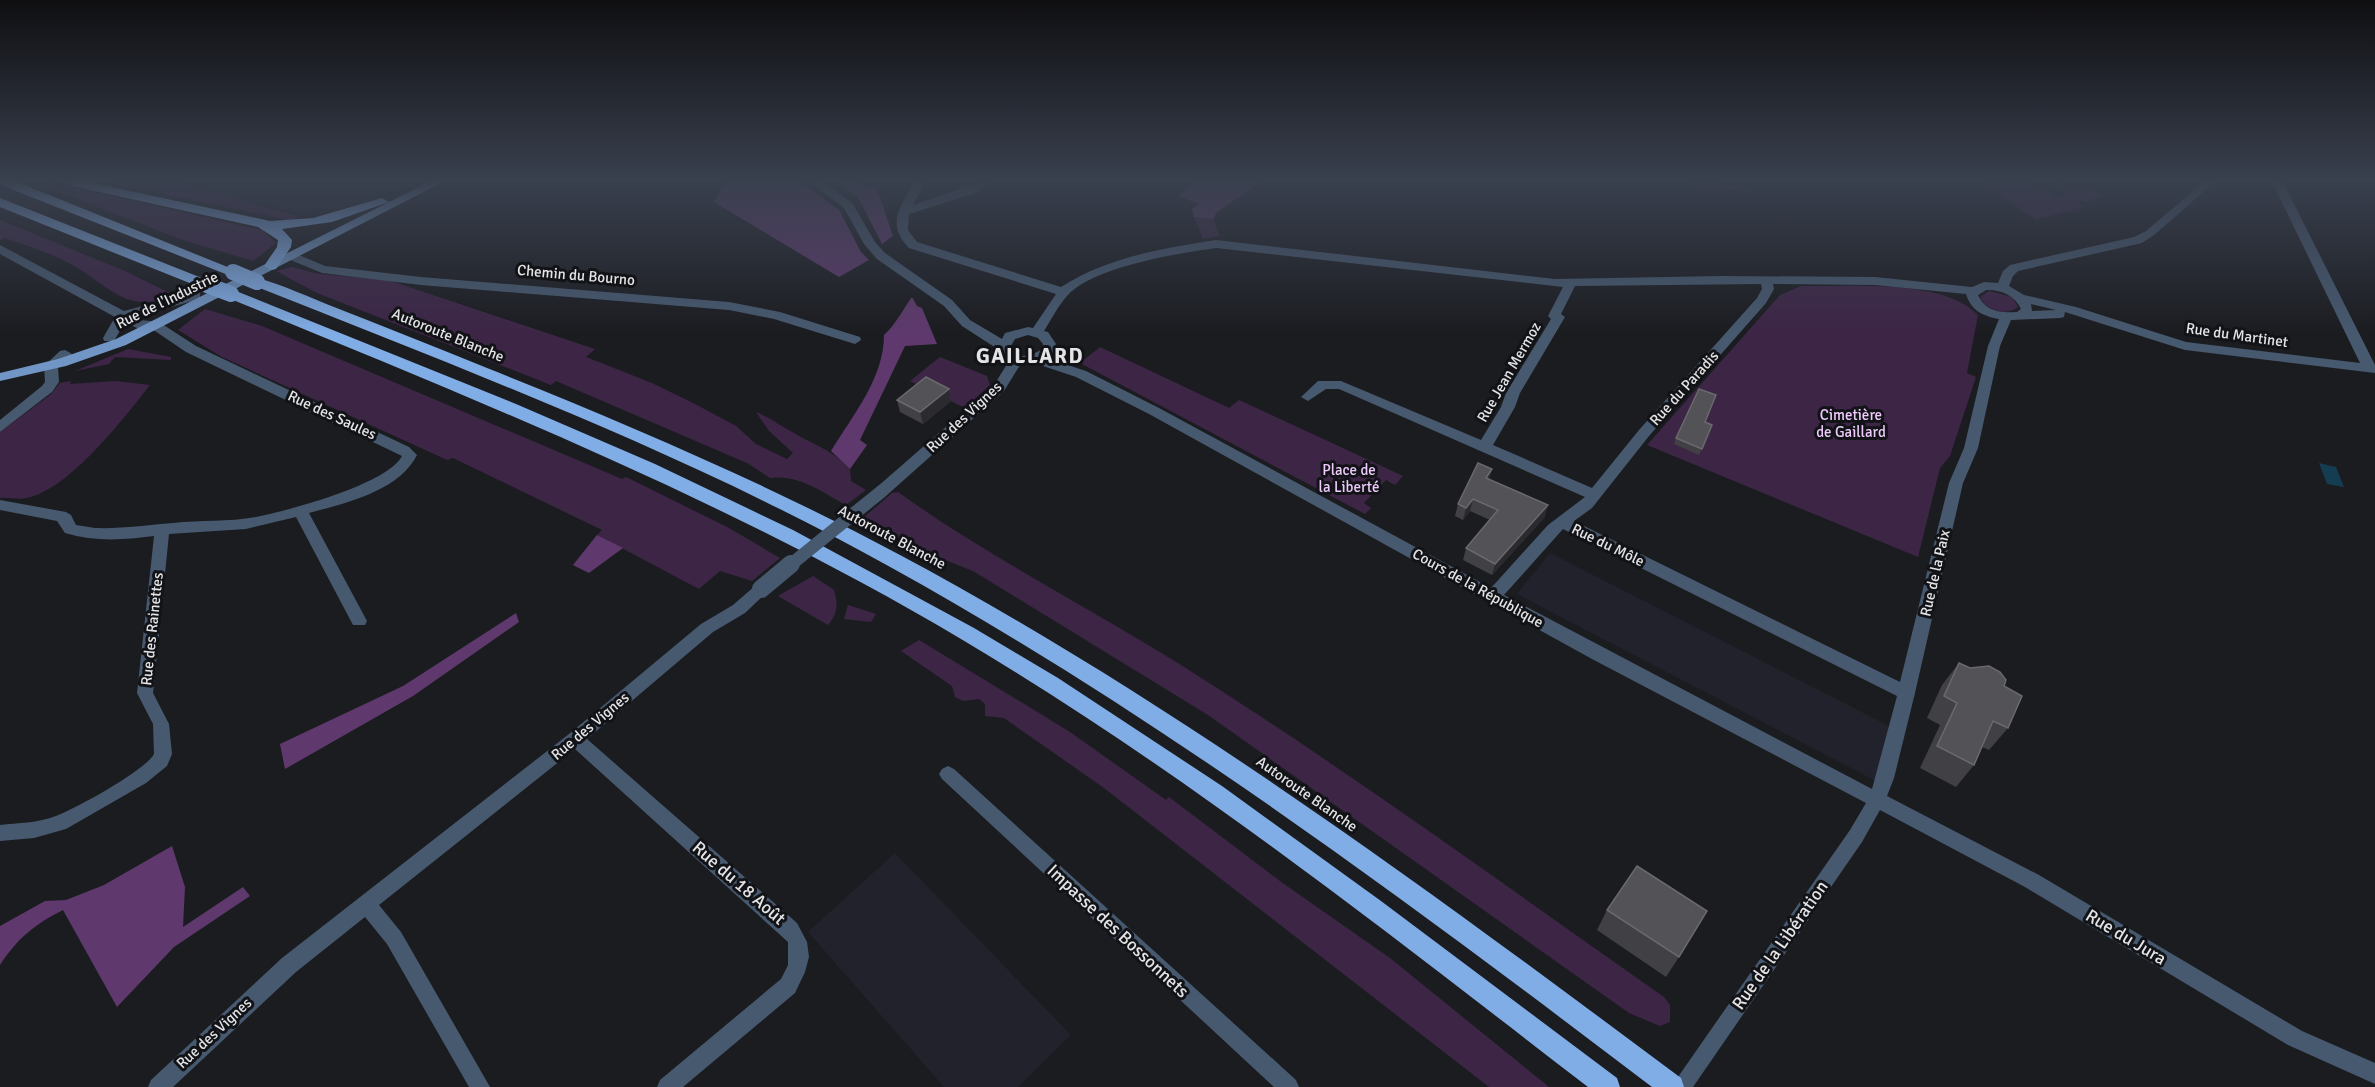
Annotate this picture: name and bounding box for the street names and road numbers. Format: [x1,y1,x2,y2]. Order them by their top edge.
street label: Chemin du Bourno [516,261,636,289]
street label: Rue de l'Industrie [113,268,221,332]
street label: Autoroute Blanche [389,304,507,366]
street label: Rue Jean Mermoz [1473,319,1545,425]
street label: Rue du Martinet [2185,319,2289,351]
street label: Rue du Paradis [1646,347,1723,429]
street label: Rue des Vignes [923,377,1005,456]
street label: Rue des Saules [285,387,379,444]
street label: Autoroute Blanche [835,501,949,573]
street label: Rue du Môle [1569,520,1647,570]
street label: Rue de la Paix [1916,528,1954,618]
street label: Cours de la République [1409,545,1547,631]
street label: Rue des Rainettes [137,571,167,686]
street label: Rue des Vignes [548,688,633,764]
street label: Autoroute Blanche [1253,752,1361,836]
street label: Rue du 18 Août [688,837,790,929]
street label: Impasse des Bossonnets [1043,860,1193,1002]
street label: Rue de la Libération [1727,876,1833,1014]
street label: Rue du Jura [2082,904,2170,970]
street label: Rue des Vignes [173,993,255,1072]

